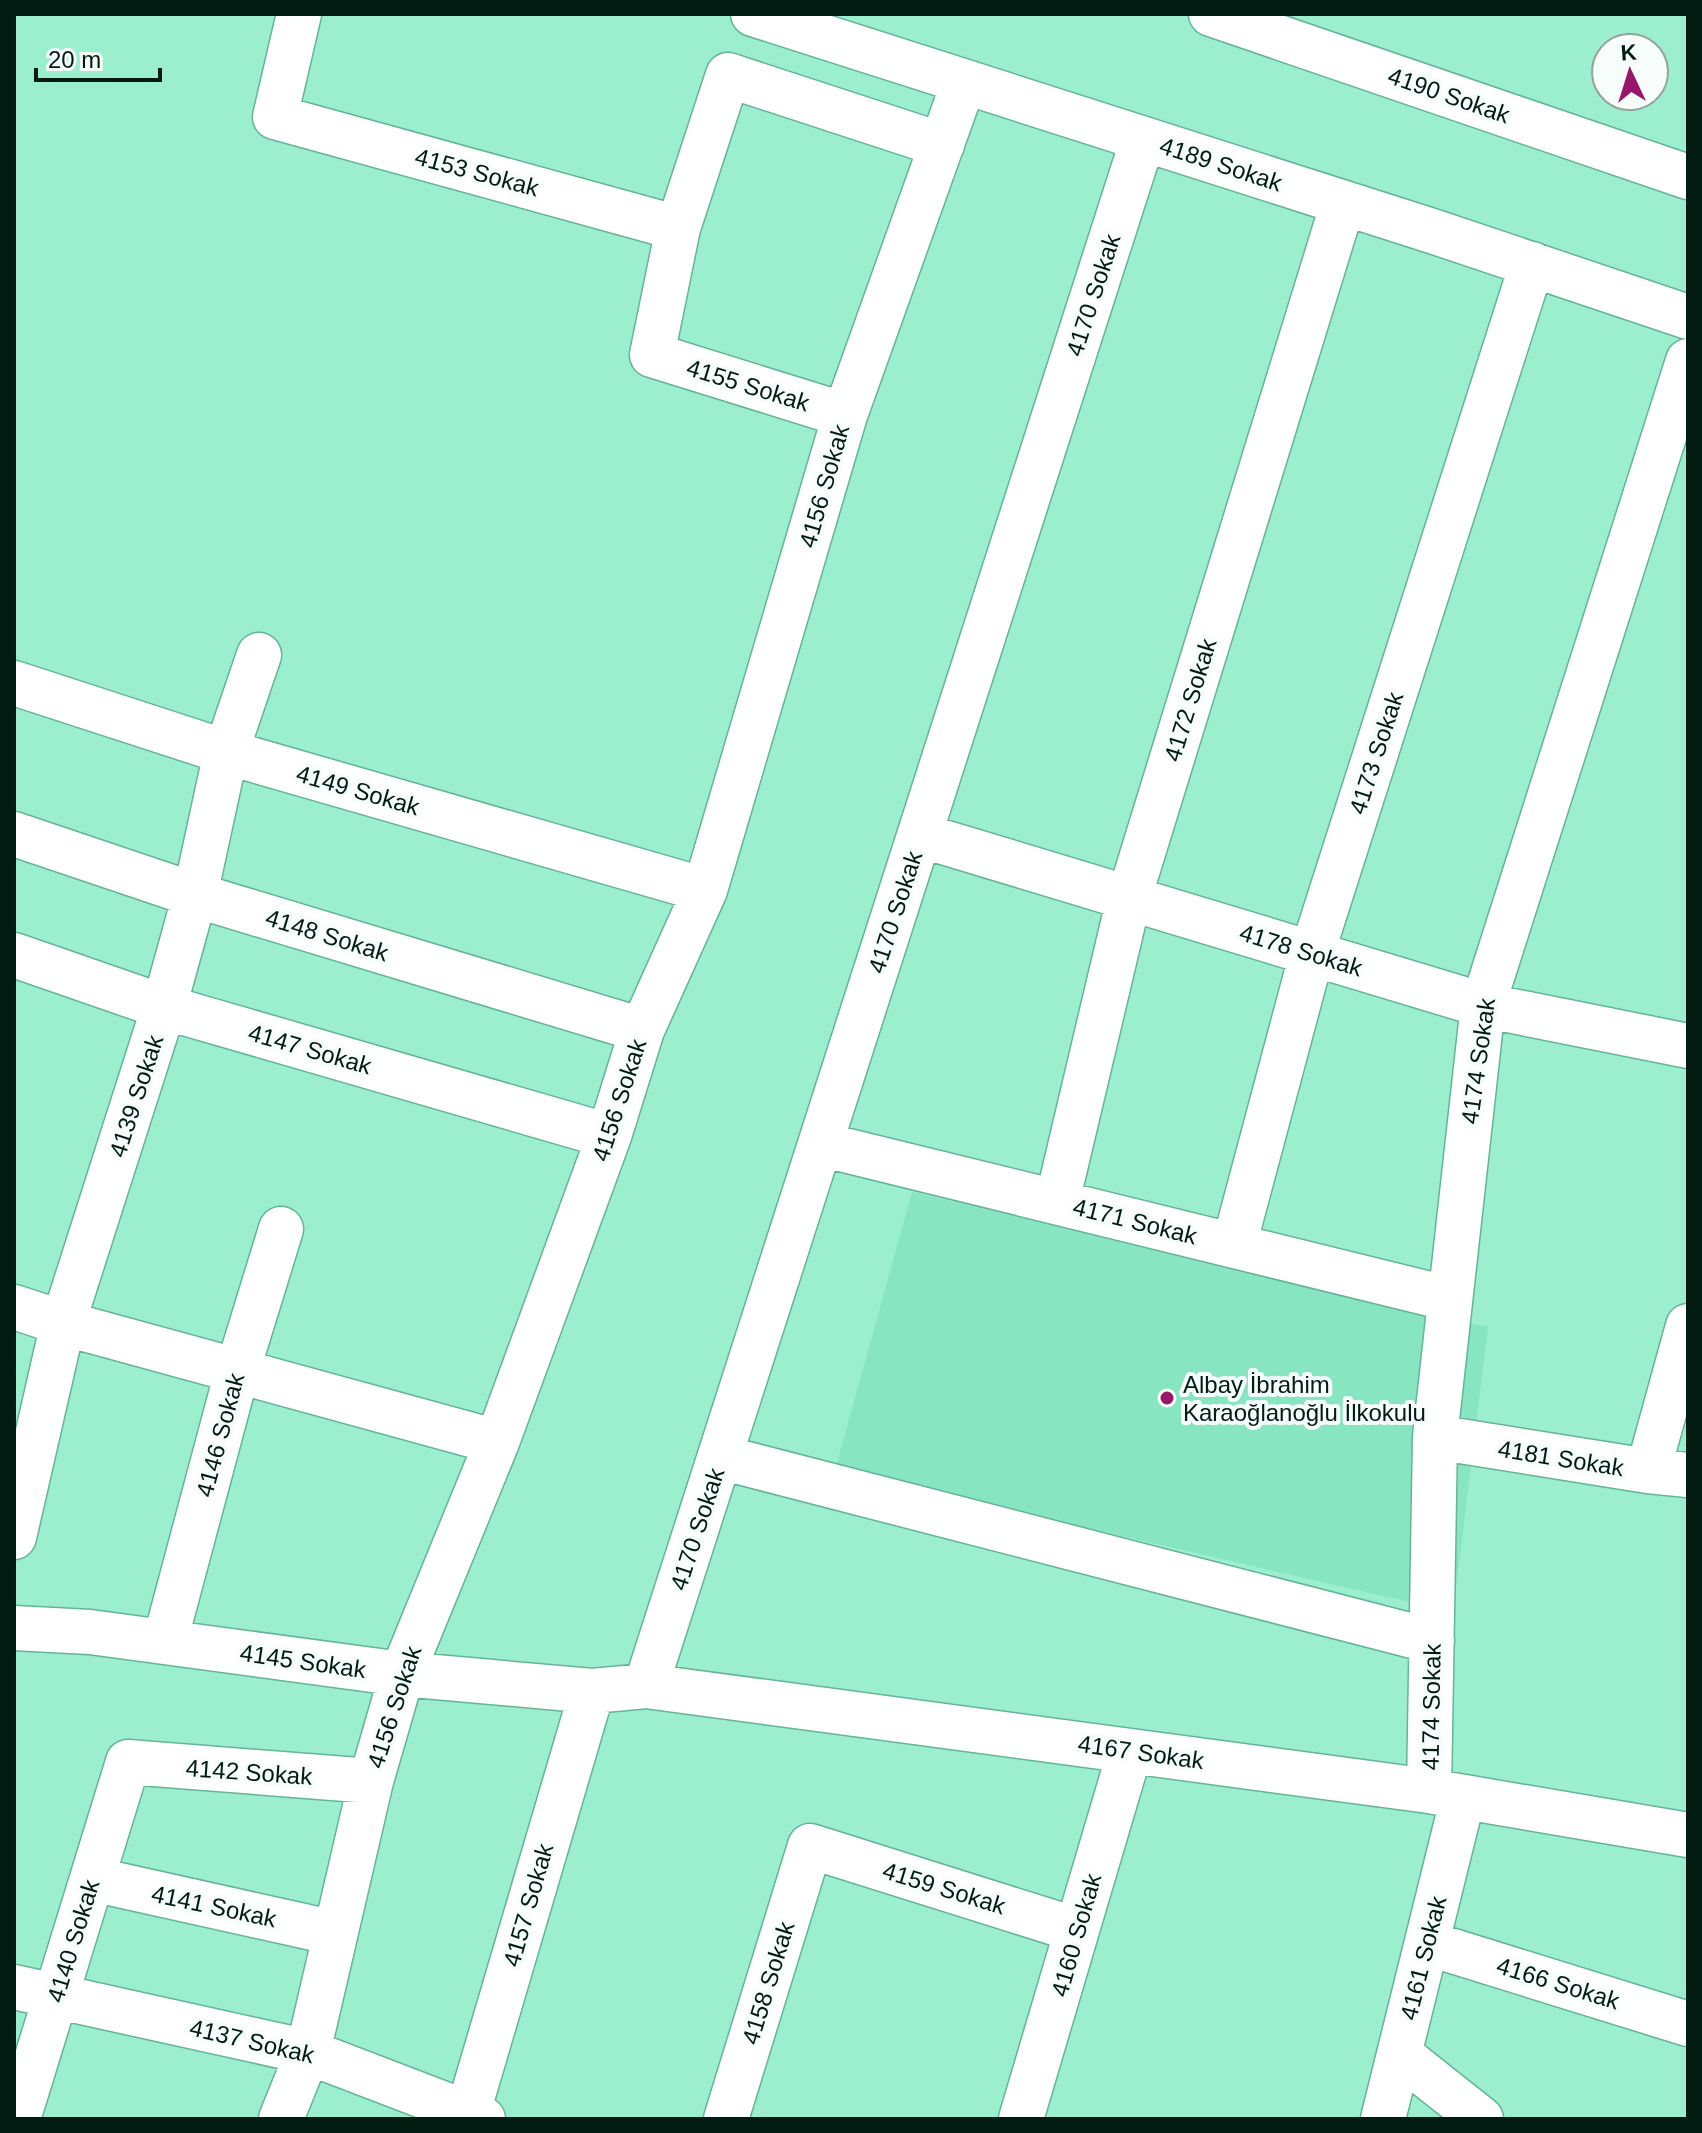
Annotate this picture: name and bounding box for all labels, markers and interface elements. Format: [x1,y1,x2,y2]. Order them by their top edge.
scale bar [36,32,160,82]
north arrow [1590,32,1670,112]
text: K [1620,40,1638,66]
text: 20 m [48,46,101,73]
street label: 4190 Sokak [1385,62,1514,129]
street label: 4189 Sokak [1157,132,1286,197]
street label: 4153 Sokak [412,143,543,202]
street label: 4170 Sokak [1061,230,1126,359]
street label: 4155 Sokak [683,354,814,417]
street label: 4156 Sokak [794,420,855,551]
street label: 4172 Sokak [1159,634,1222,765]
street label: 4173 Sokak [1344,688,1409,817]
street label: 4149 Sokak [293,760,424,821]
street label: 4170 Sokak [863,847,928,976]
street label: 4148 Sokak [262,904,393,967]
street label: 4178 Sokak [1236,919,1367,982]
street label: 4174 Sokak [1456,995,1500,1126]
street label: 4147 Sokak [245,1019,376,1080]
street label: 4139 Sokak [104,1031,169,1160]
street label: 4156 Sokak [587,1035,652,1164]
street label: 4171 Sokak [1070,1193,1201,1250]
street label: 4146 Sokak [191,1369,250,1500]
place label: Albay İbrahim Karaoğlanoğlu İlkokulu [1183,1371,1426,1426]
marker: Albay İbrahim Karaoğlanoğlu İlkokulu [1158,1389,1176,1407]
street label: 4181 Sokak [1496,1435,1627,1481]
street label: 4170 Sokak [665,1464,730,1593]
street label: 4145 Sokak [238,1639,369,1683]
street label: 4156 Sokak [362,1642,427,1771]
street label: 4174 Sokak [1416,1642,1446,1771]
street label: 4167 Sokak [1076,1730,1207,1774]
street label: 4142 Sokak [185,1754,314,1790]
street label: 4157 Sokak [498,1839,559,1970]
street label: 4159 Sokak [879,1857,1010,1920]
street label: 4160 Sokak [1046,1869,1107,2000]
street label: 4140 Sokak [42,1875,105,2006]
street label: 4141 Sokak [149,1880,280,1933]
street label: 4161 Sokak [1395,1892,1452,2023]
street label: 4158 Sokak [737,1917,800,2048]
street label: 4166 Sokak [1493,1952,1624,2015]
street label: 4137 Sokak [187,2014,318,2069]

